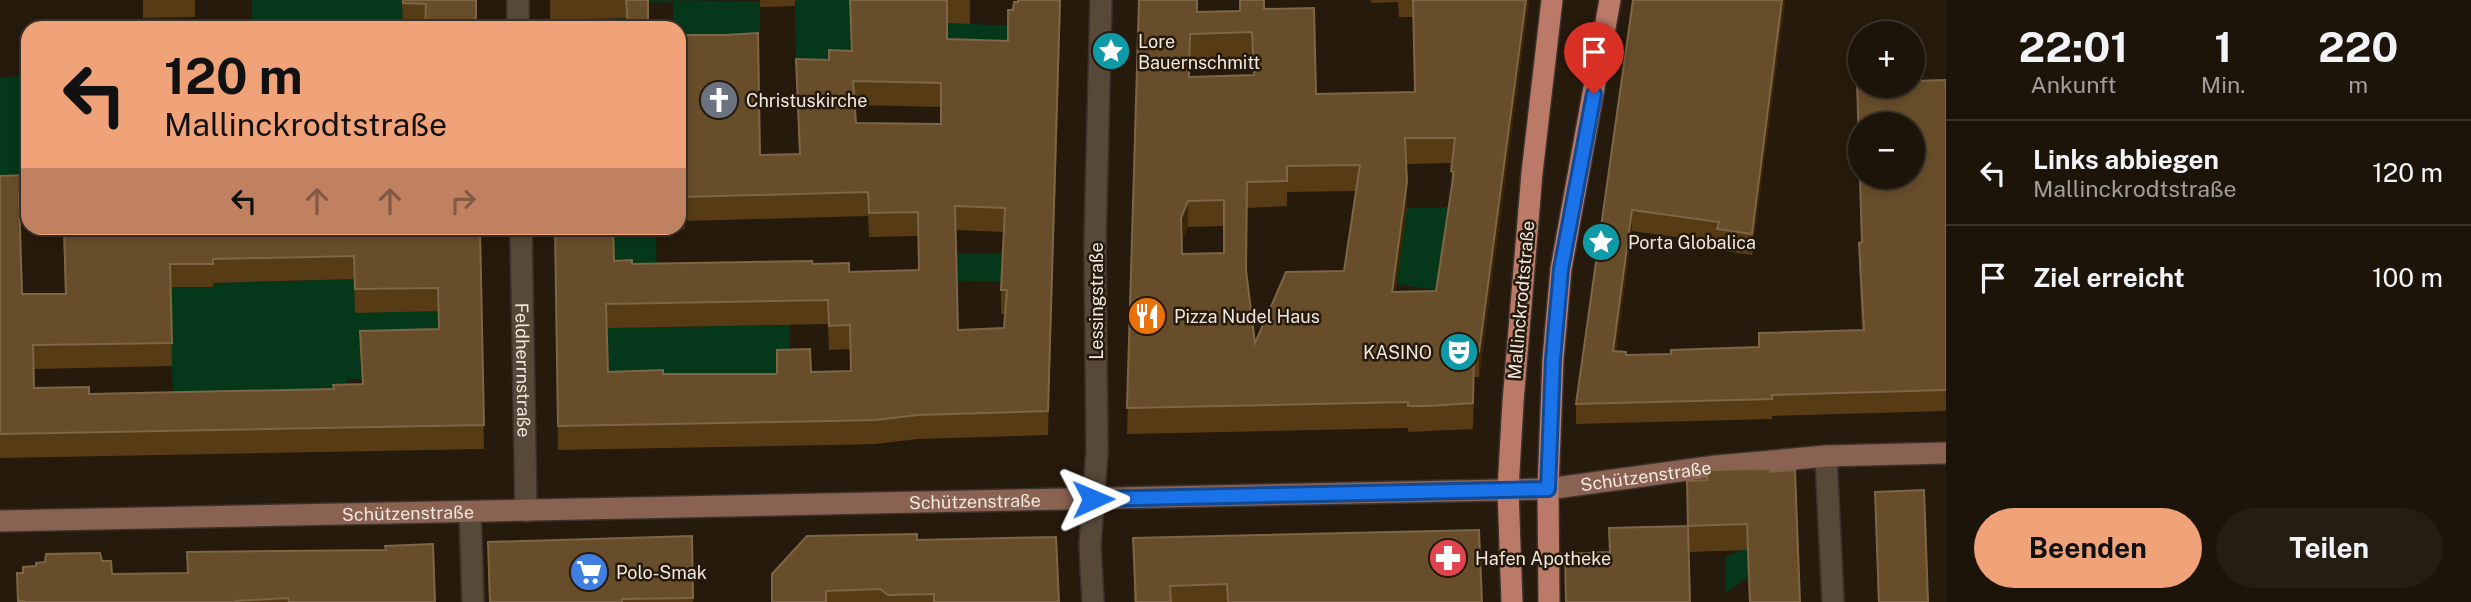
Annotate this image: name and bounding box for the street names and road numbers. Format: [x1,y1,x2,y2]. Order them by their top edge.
street label: Mallinckrodtstraße [1504,220,1538,380]
street label: Lessingstraße [1086,242,1107,360]
street label: Feldherrnstraße [512,302,535,438]
street label: Schützenstraße [1579,456,1713,495]
street label: Schützenstraße [909,489,1041,513]
street label: Schützenstraße [342,501,474,524]

